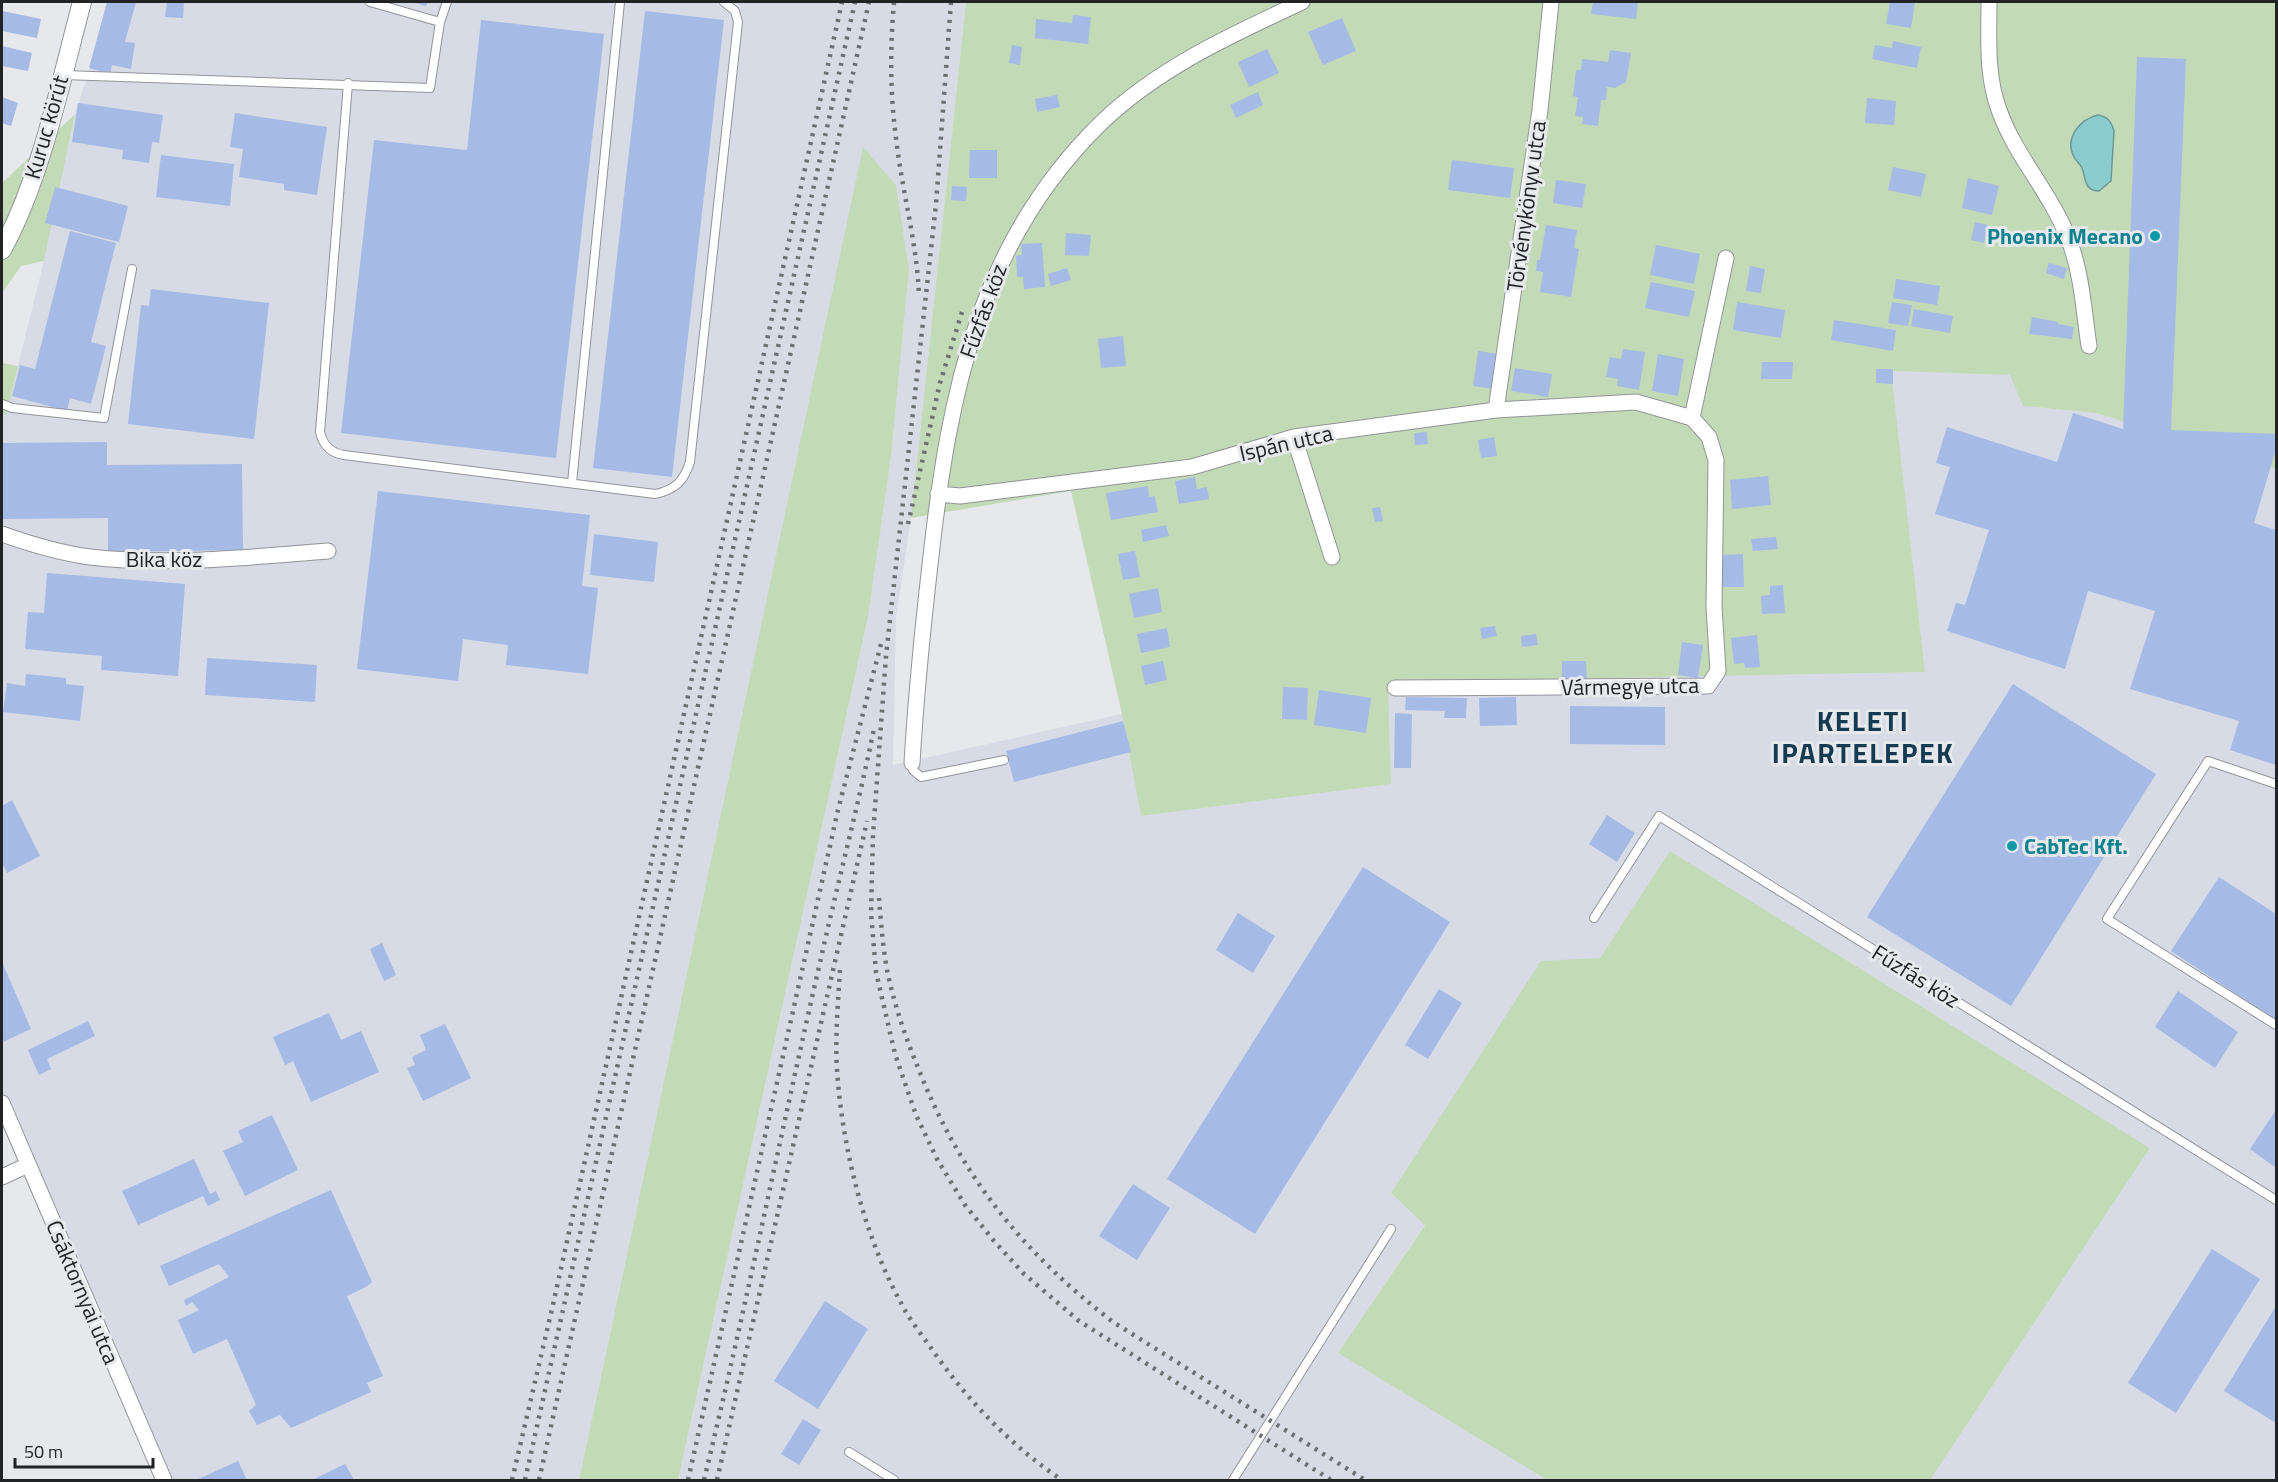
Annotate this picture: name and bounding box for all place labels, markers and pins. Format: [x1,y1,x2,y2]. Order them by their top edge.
place label: Phoenix Mecano [1987,219,2143,253]
marker: Phoenix Mecano [2148,229,2162,243]
place label: CabTec Kft. [2024,829,2128,863]
marker: CabTec Kft. [2005,839,2019,853]

